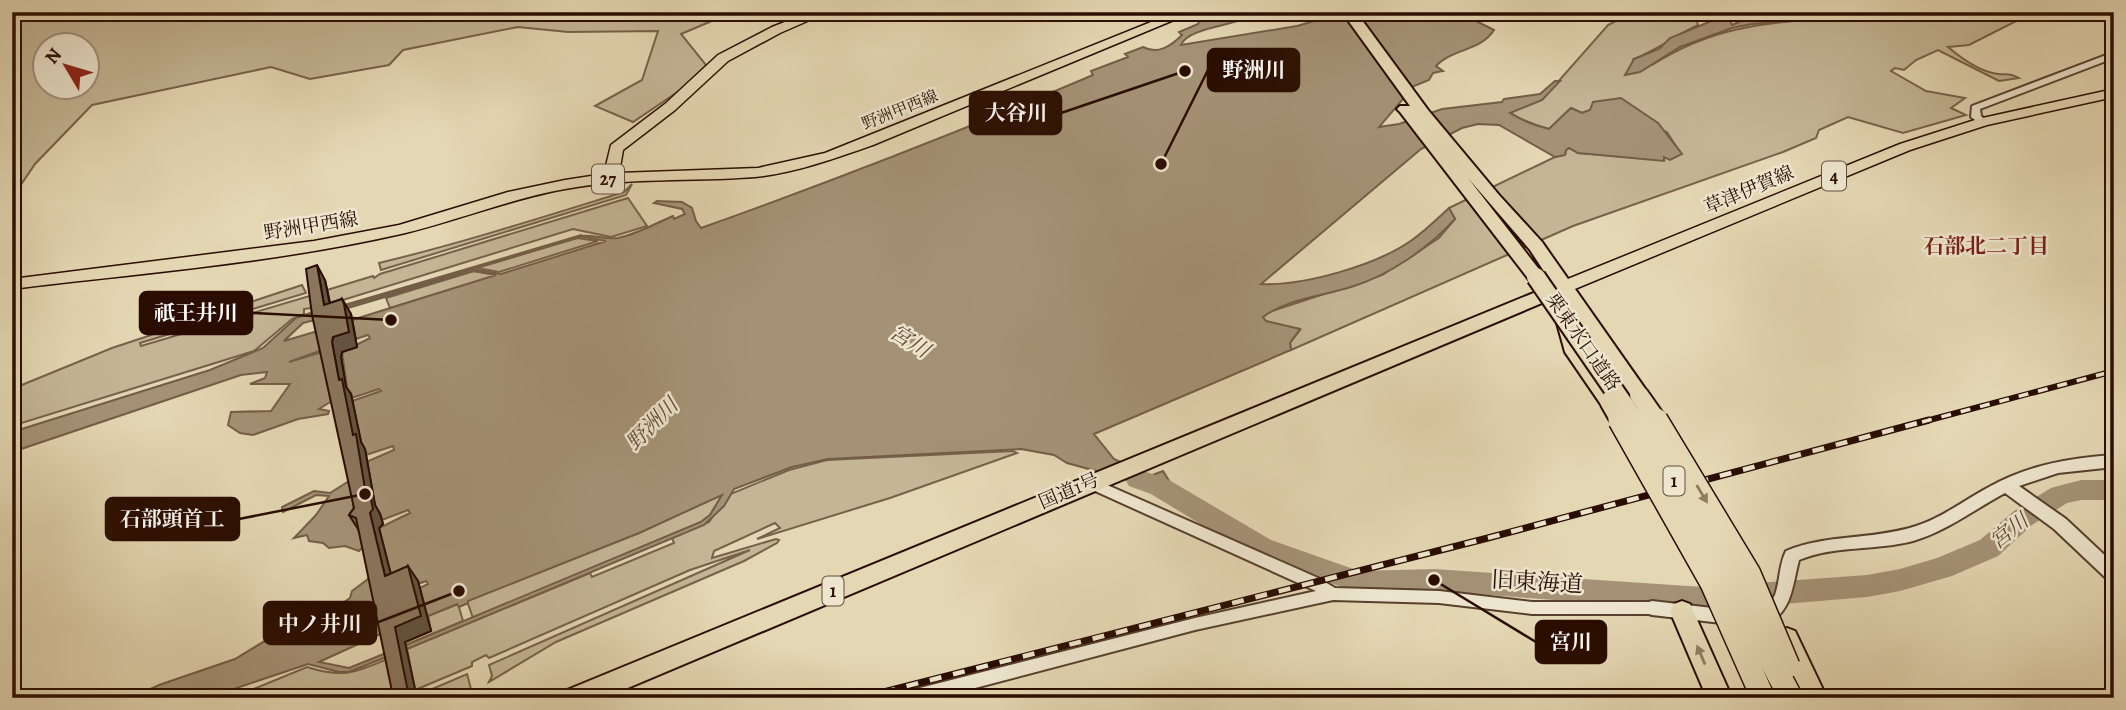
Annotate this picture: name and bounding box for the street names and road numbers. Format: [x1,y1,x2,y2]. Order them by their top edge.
street label: 野洲甲西線 [859,85,941,135]
street label: 草津伊賀線 [1700,159,1798,221]
road number: 4 [1822,162,1846,190]
road number: 27 [592,164,624,194]
street label: 野洲甲西線 [262,206,360,246]
street label: 栗東水口道路 [1540,288,1626,396]
road number: 1 [1664,466,1684,495]
street label: 国道1号 [1035,467,1103,515]
street label: 旧東海道 [1490,564,1584,600]
road number: 1 [822,576,844,606]

